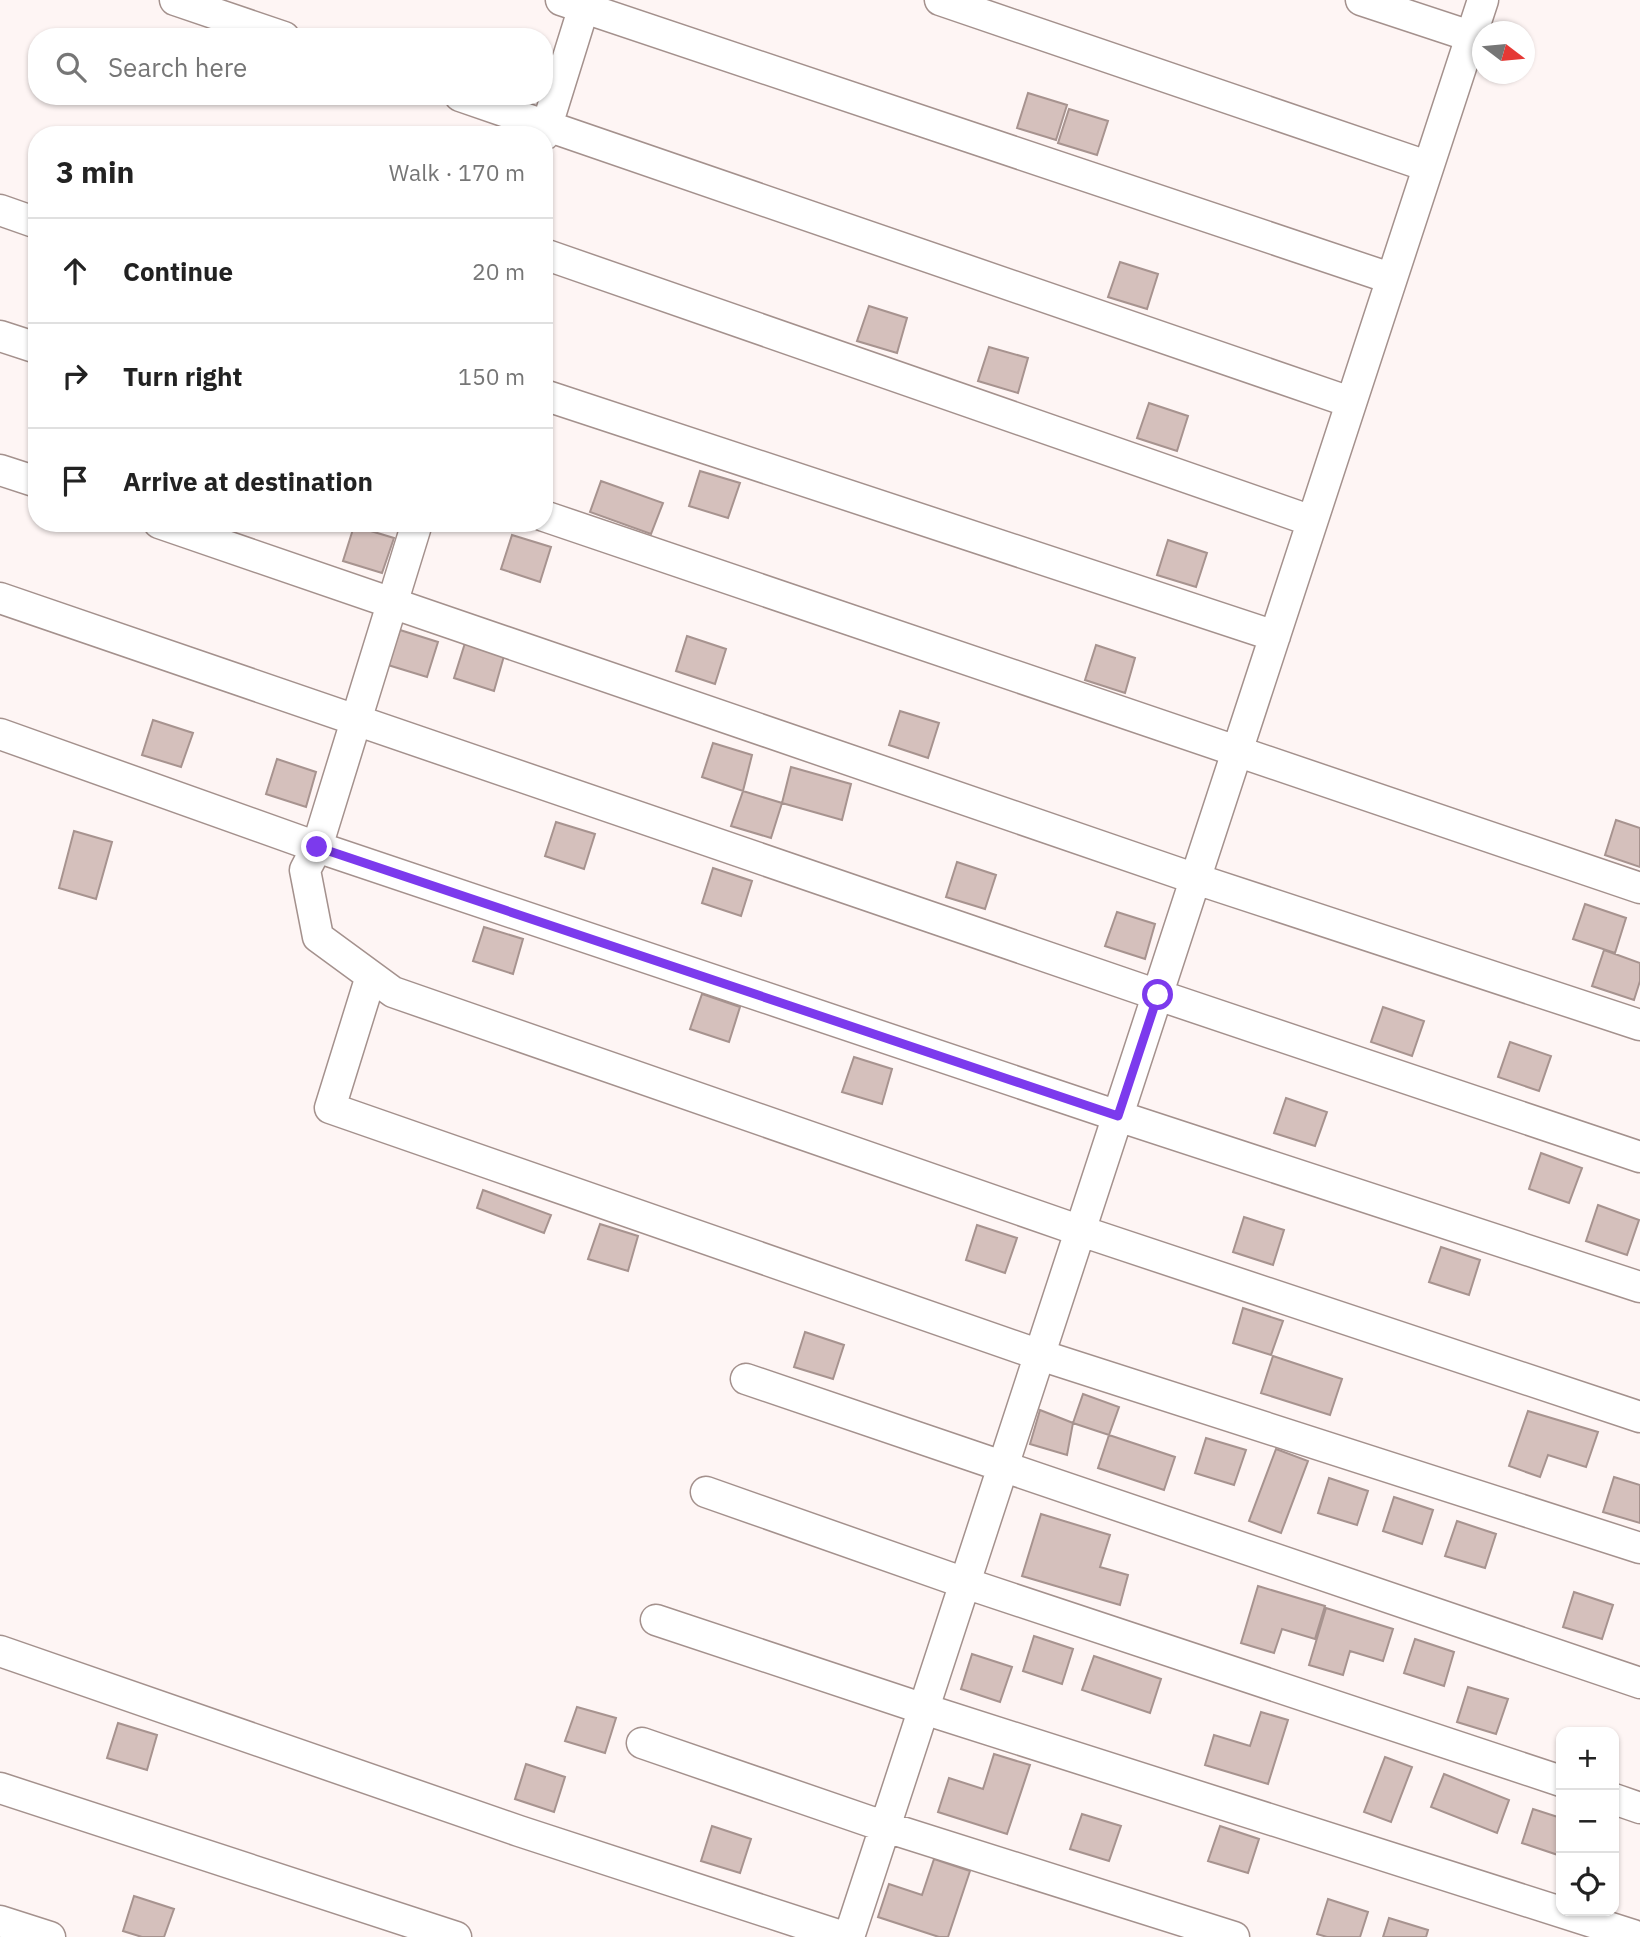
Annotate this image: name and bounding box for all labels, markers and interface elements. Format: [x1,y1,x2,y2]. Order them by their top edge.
north arrow [1472,21,1535,84]
search box [28,28,553,105]
icon: search [52,48,90,86]
text: Search here [108,50,247,84]
text: 3 min [56,152,134,191]
text: Walk · 170 m [389,157,525,187]
icon: ahead [56,252,94,290]
text: Continue [123,254,233,288]
text: 20 m [472,256,525,286]
icon: right [56,357,94,395]
text: Turn right [123,359,242,393]
text: 150 m [458,361,525,391]
icon: arrive [56,462,94,500]
text: Arrive at destination [123,464,373,498]
route end [301,831,332,862]
route start [1142,979,1173,1010]
map controls [1556,1727,1619,1916]
button: + [1556,1727,1619,1790]
button: − [1556,1790,1619,1853]
button: locate [1556,1853,1619,1916]

